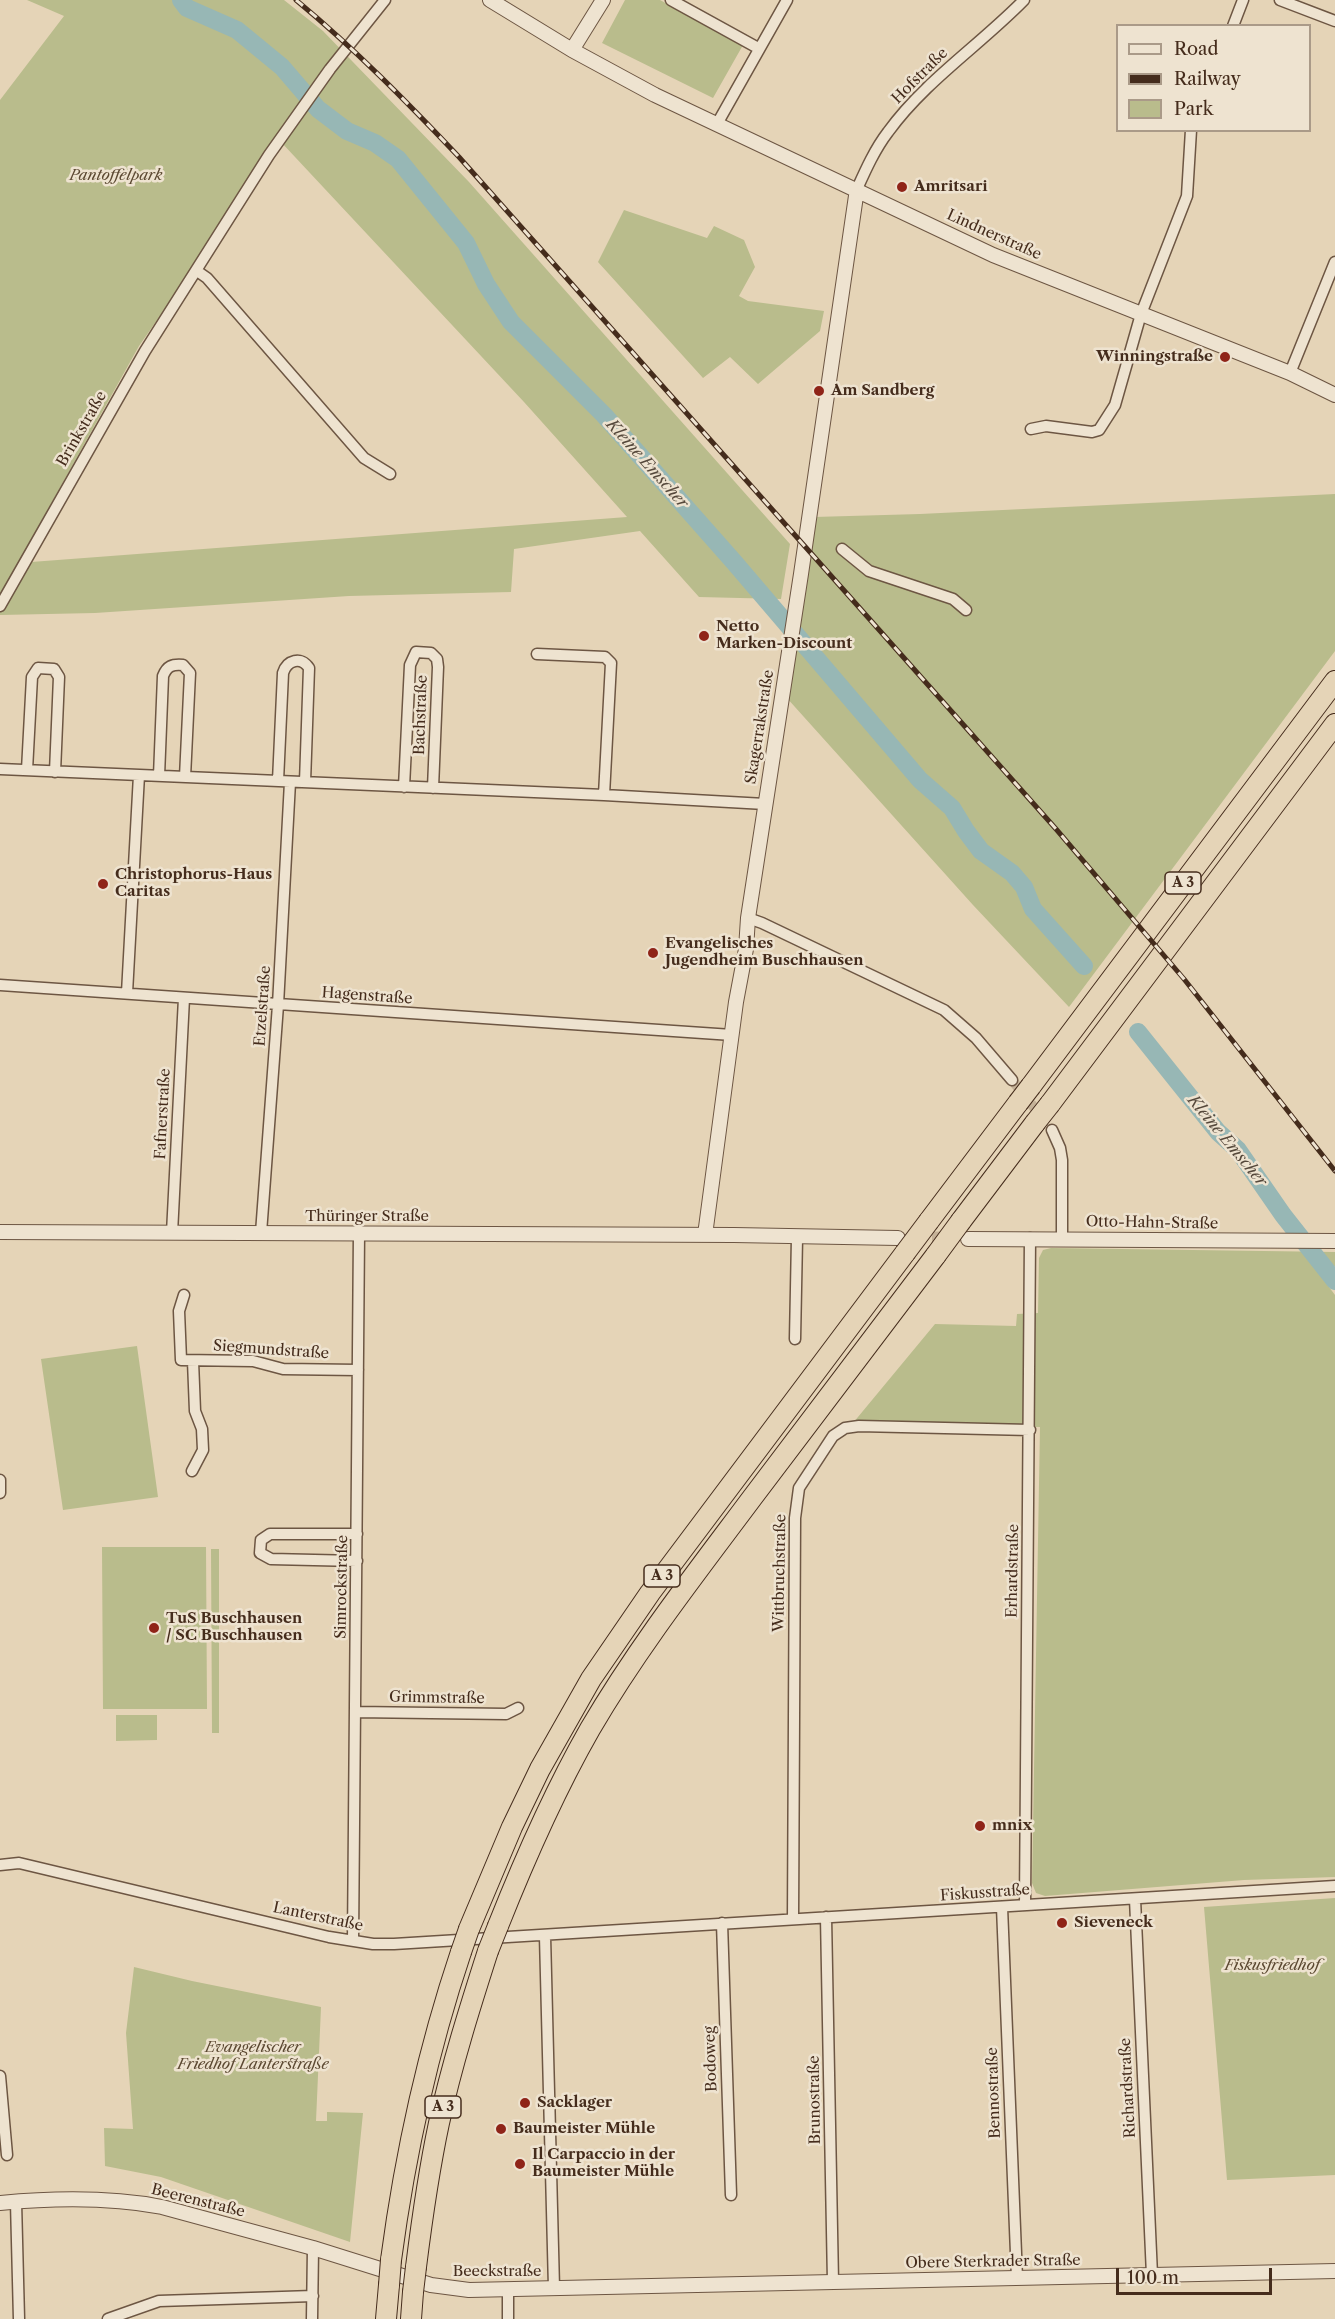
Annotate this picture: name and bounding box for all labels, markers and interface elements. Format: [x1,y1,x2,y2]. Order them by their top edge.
legend [1116,24,1311,132]
text: Road [1174,38,1219,60]
street label: Hofstraße [888,44,952,108]
text: Railway [1174,68,1241,90]
text: Park [1174,98,1213,120]
park label: Pantoffelpark [70,167,162,185]
place label: Amritsari [914,178,988,196]
marker: Amritsari [895,180,909,194]
street label: Lindnerstraße [944,206,1044,264]
place label: Winningstraße [1096,348,1213,366]
marker: Winningstraße [1218,350,1232,364]
place label: Am Sandberg [831,382,934,400]
marker: Am Sandberg [812,384,826,398]
street label: Brinkstraße [53,388,111,470]
water label: Kleine Emscher [602,415,692,513]
place label: Netto Marken-Discount [716,618,852,653]
marker: Netto Marken-Discount [697,629,711,643]
street label: Skagerrakstraße [742,669,778,785]
street label: Bachstraße [411,675,431,755]
place label: Christophorus-Haus Caritas [115,866,272,901]
road number: A 3 [1165,872,1201,894]
marker: Christophorus-Haus Caritas [96,877,110,891]
place label: Evangelisches Jugendheim Buschhausen [665,935,864,970]
marker: Evangelisches Jugendheim Buschhausen [646,946,660,960]
street label: Etzelstraße [251,965,275,1047]
street label: Hagenstraße [321,984,413,1008]
street label: Fafnerstraße [152,1068,174,1160]
water label: Kleine Emscher [1183,1091,1271,1191]
street label: Thüringer Straße [305,1208,429,1226]
street label: Otto-Hahn-Straße [1086,1213,1218,1233]
street label: Siegmundstraße [212,1337,330,1363]
street label: Wittbruchstraße [770,1514,790,1632]
street label: Erhardstraße [1003,1524,1023,1618]
street label: Simrockstraße [332,1535,352,1639]
road number: A 3 [644,1565,680,1587]
place label: TuS Buschhausen / SC Buschhausen [166,1610,302,1645]
marker: TuS Buschhausen / SC Buschhausen [147,1621,161,1635]
street label: Grimmstraße [389,1688,485,1708]
place label: mnix [992,1817,1032,1835]
marker: mnix [973,1819,987,1833]
street label: Fiskusstraße [939,1881,1031,1905]
street label: Lanterstraße [271,1899,365,1935]
place label: Sieveneck [1074,1914,1153,1932]
marker: Sieveneck [1055,1916,1069,1930]
park label: Fiskusfriedhof [1225,1957,1319,1975]
street label: Bodoweg [701,2026,721,2092]
street label: Richardstraße [1116,2037,1140,2139]
park label: Evangelischer Friedhof Lanterstraße [177,2039,329,2074]
street label: Bennostraße [983,2047,1005,2139]
street label: Brunostraße [805,2055,825,2145]
place label: Sacklager [537,2094,612,2112]
road number: A 3 [425,2096,461,2118]
marker: Sacklager [518,2096,532,2110]
place label: Baumeister Mühle [513,2120,655,2138]
marker: Baumeister Mühle [494,2122,508,2136]
place label: Il Carpaccio in der Baumeister Mühle [532,2146,675,2181]
marker: Il Carpaccio in der Baumeister Mühle [513,2157,527,2171]
street label: Beerenstraße [149,2181,247,2221]
street label: Obere Sterkrader Straße [905,2251,1081,2273]
scale bar [1119,2256,1275,2294]
street label: Beeckstraße [453,2263,541,2281]
text: 100 m [1127,2267,1179,2289]

